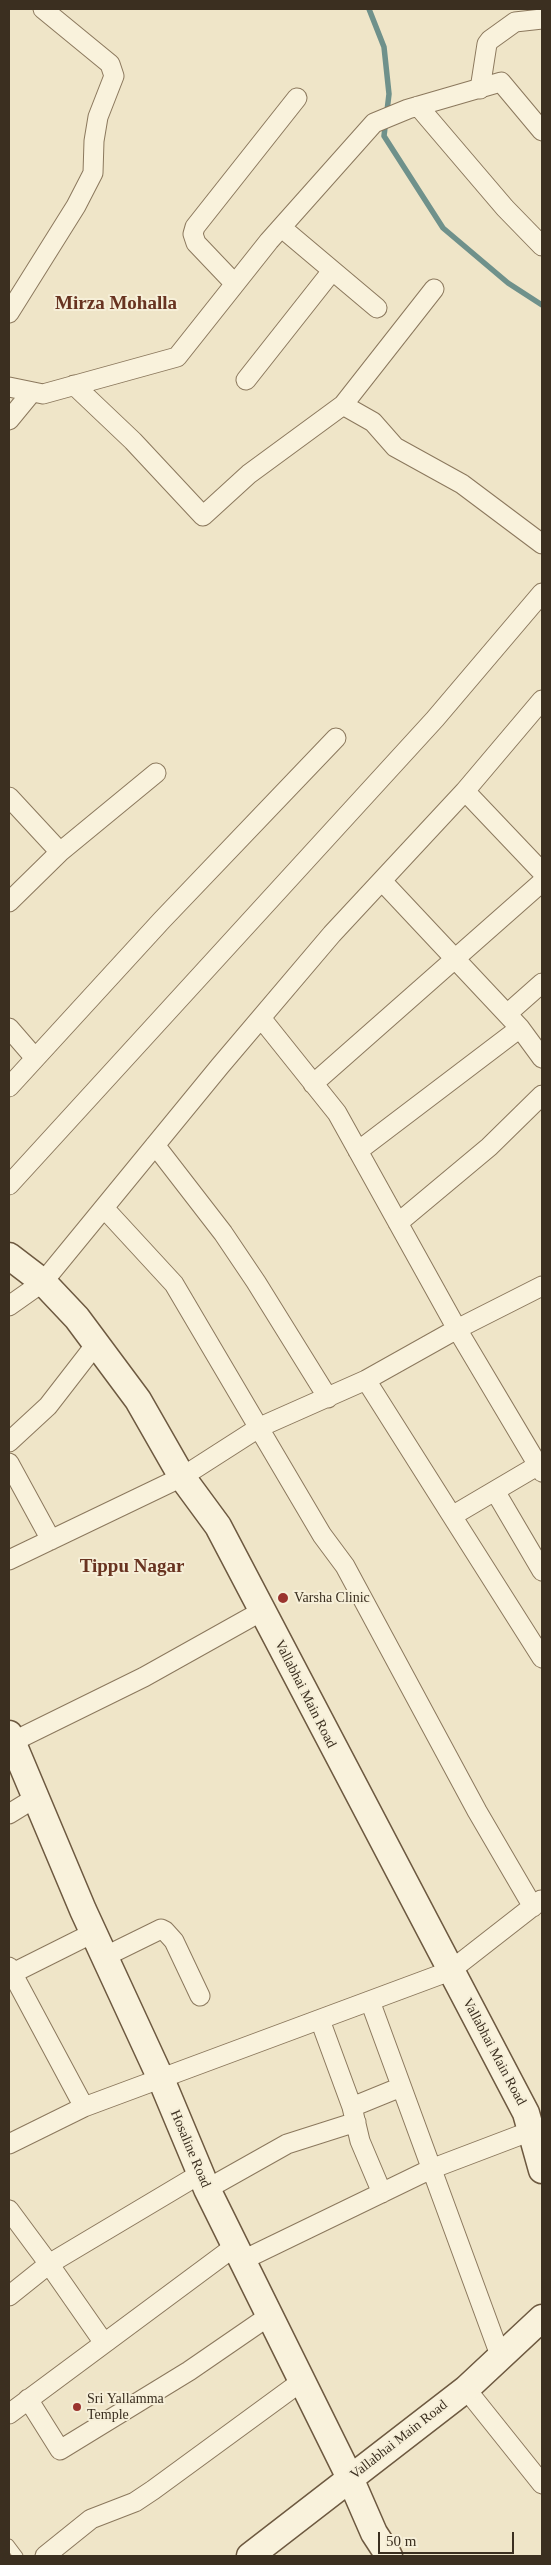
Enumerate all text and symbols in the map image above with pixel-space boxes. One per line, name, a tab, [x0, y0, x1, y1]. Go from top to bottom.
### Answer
district label: Mirza Mohalla	[55, 293, 177, 315]
district label: Tippu Nagar	[80, 1556, 184, 1578]
place label: Varsha Clinic	[294, 1590, 370, 1606]
marker: Varsha Clinic	[276, 1591, 290, 1605]
street label: Vallabhai Main Road	[271, 1637, 339, 1751]
street label: Vallabhai Main Road	[459, 1996, 529, 2108]
street label: Hosaline Road	[166, 2108, 214, 2190]
place label: Sri Yallamma Temple	[87, 2391, 164, 2424]
street label: Vallabhai Main Road	[347, 2397, 451, 2483]
marker: Sri Yallamma Temple	[71, 2401, 83, 2413]
scale bar	[381, 2522, 517, 2554]
text: 50 m	[386, 2533, 416, 2549]

